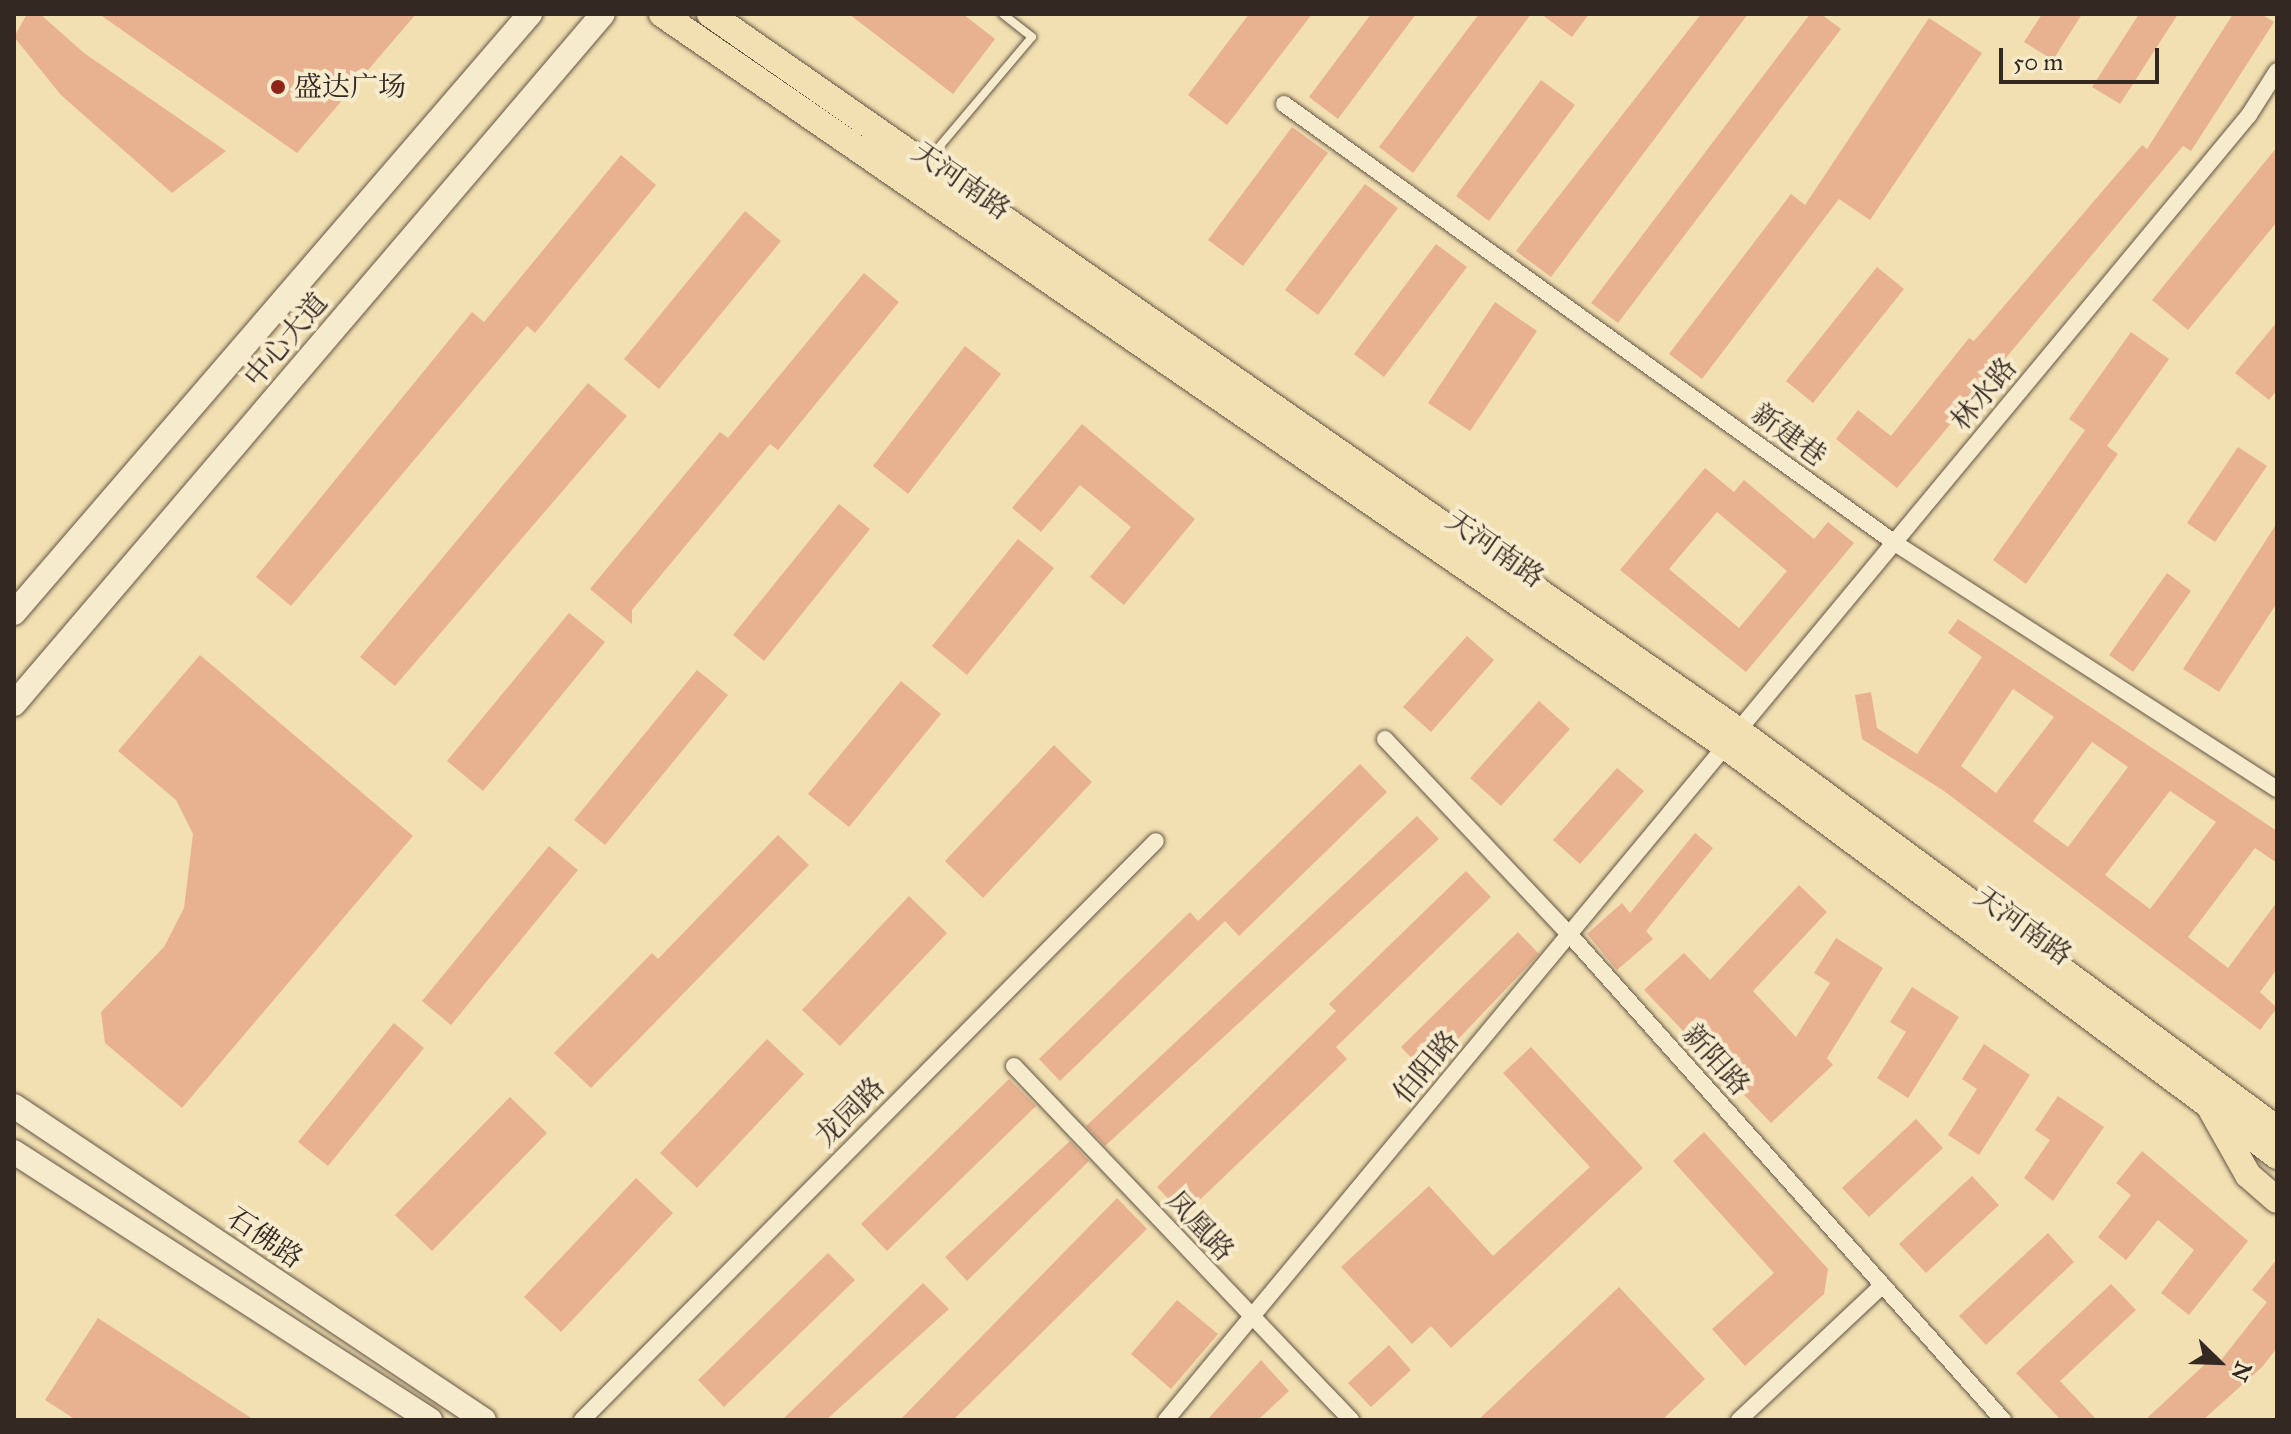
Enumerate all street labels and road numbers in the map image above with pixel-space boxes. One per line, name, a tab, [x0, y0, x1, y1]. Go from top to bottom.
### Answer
street label: 天河南路	[905, 135, 1017, 227]
street label: 中心大道	[237, 286, 335, 394]
street label: 林水路	[1944, 351, 2024, 437]
street label: 新建巷	[1745, 397, 1833, 473]
street label: 天河南路	[1439, 503, 1551, 595]
street label: 天河南路	[1968, 879, 2078, 973]
street label: 新阳路	[1675, 1018, 1757, 1102]
street label: 伯阳路	[1386, 1024, 1466, 1110]
street label: 龙园路	[808, 1070, 892, 1154]
street label: 凤凰路	[1159, 1184, 1241, 1268]
street label: 石佛路	[221, 1201, 309, 1275]

